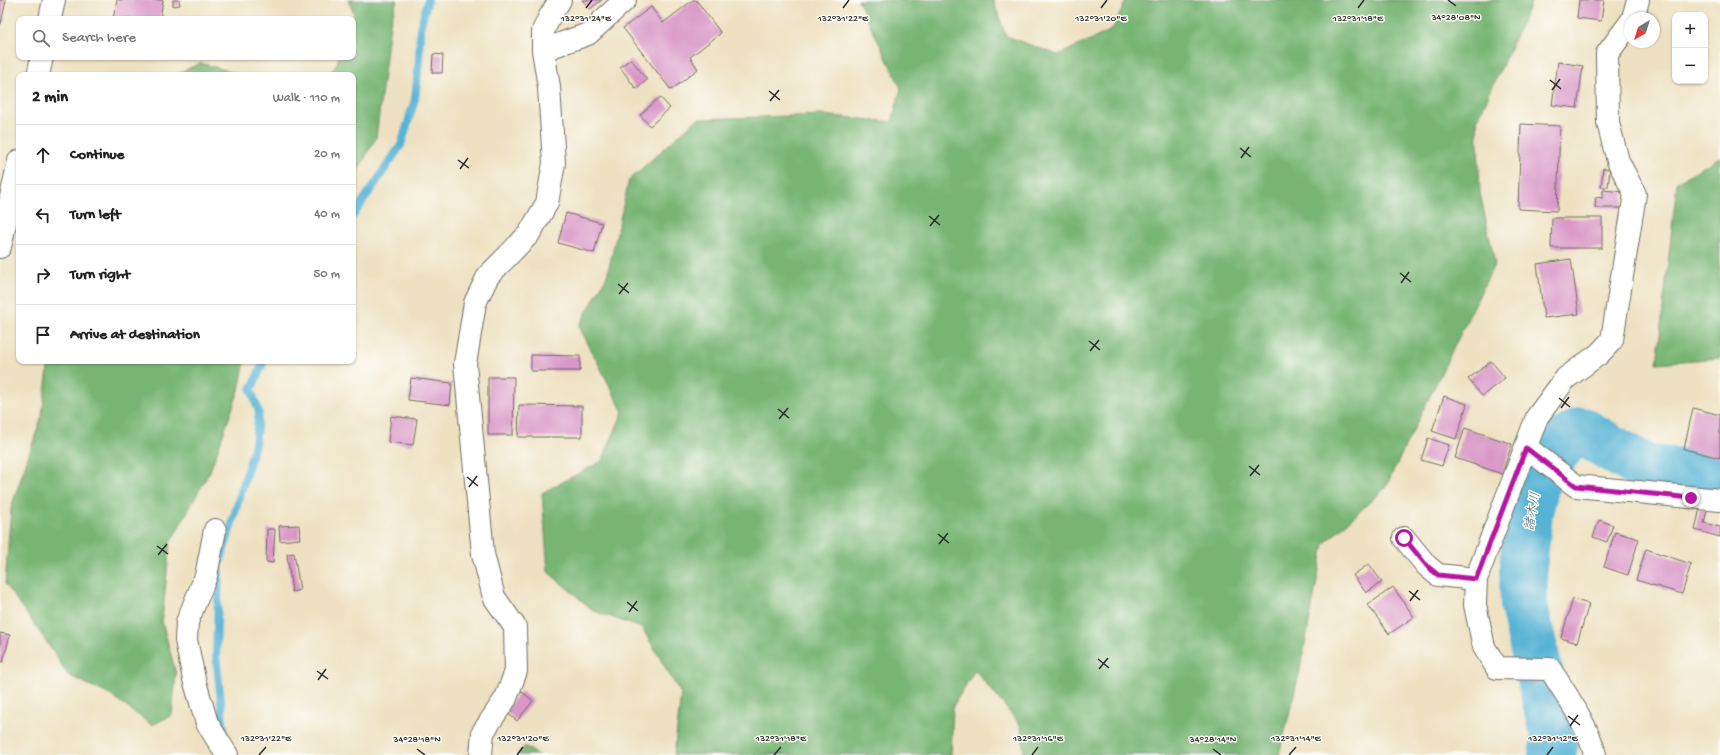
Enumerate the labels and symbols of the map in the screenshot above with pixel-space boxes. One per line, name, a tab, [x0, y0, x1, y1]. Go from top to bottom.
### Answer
text: 34°28'08"N	[1430, 12, 1481, 24]
north arrow	[1624, 12, 1660, 48]
text: 132°31'24"E	[560, 13, 612, 25]
text: 132°31'22"E	[817, 13, 869, 25]
text: 132°31'20"E	[1074, 13, 1127, 25]
text: 132°31'18"E	[1332, 13, 1384, 25]
route end	[1682, 489, 1700, 507]
water label: 諸木川	[1522, 491, 1544, 532]
route start	[1395, 529, 1413, 547]
text: 132°31'22"E	[240, 733, 292, 745]
text: 132°31'20"E	[496, 733, 549, 745]
text: 132°31'18"E	[755, 733, 807, 745]
text: 132°31'16"E	[1012, 733, 1064, 745]
text: 132°31'14"E	[1270, 733, 1322, 745]
text: 132°31'12"E	[1527, 733, 1579, 745]
text: 34°28'18"N	[392, 734, 441, 746]
text: 34°28'14"N	[1189, 734, 1237, 746]

